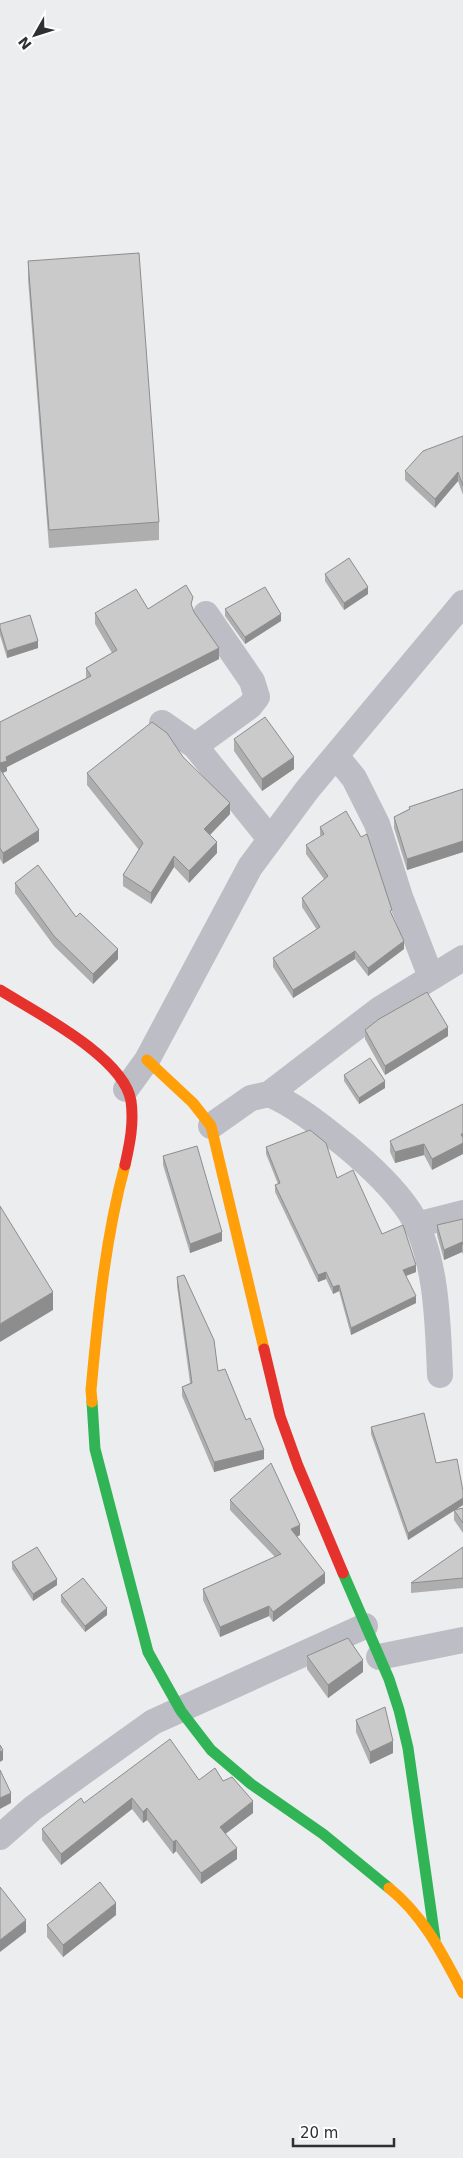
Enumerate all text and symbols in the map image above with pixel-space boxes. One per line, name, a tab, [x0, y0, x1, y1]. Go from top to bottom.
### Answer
north arrow	[10, 10, 60, 60]
text: N	[15, 34, 35, 53]
scale bar	[293, 2116, 394, 2148]
text: 20 m	[300, 2124, 338, 2142]

